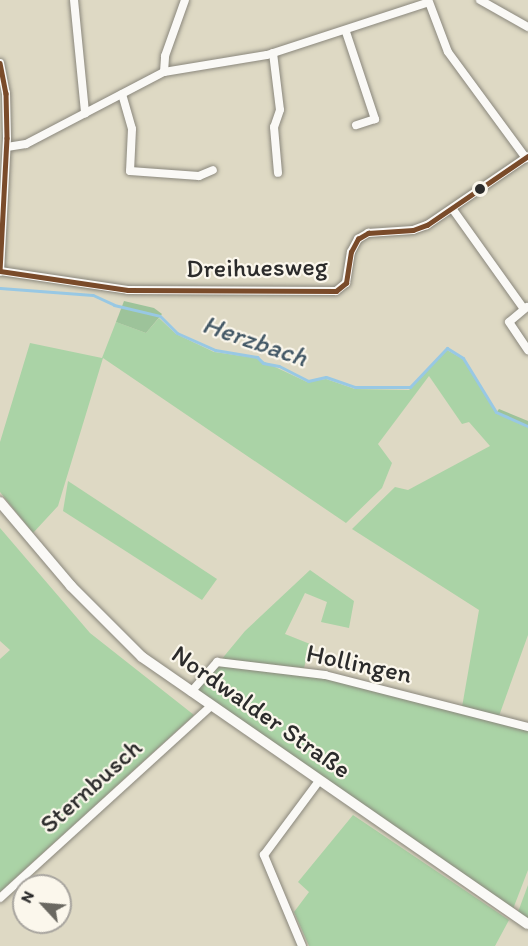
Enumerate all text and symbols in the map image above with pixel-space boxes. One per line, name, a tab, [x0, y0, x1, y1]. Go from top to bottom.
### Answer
unlabelled marker	[474, 183, 486, 195]
street label: Dreihuesweg	[186, 251, 328, 285]
water label: Herzbach	[198, 307, 312, 373]
street label: Hollingen	[303, 638, 415, 690]
street label: Nordwalder Straße	[165, 639, 357, 785]
street label: Sternbusch	[33, 732, 149, 840]
north arrow	[12, 874, 72, 934]
text: N	[16, 888, 38, 906]

